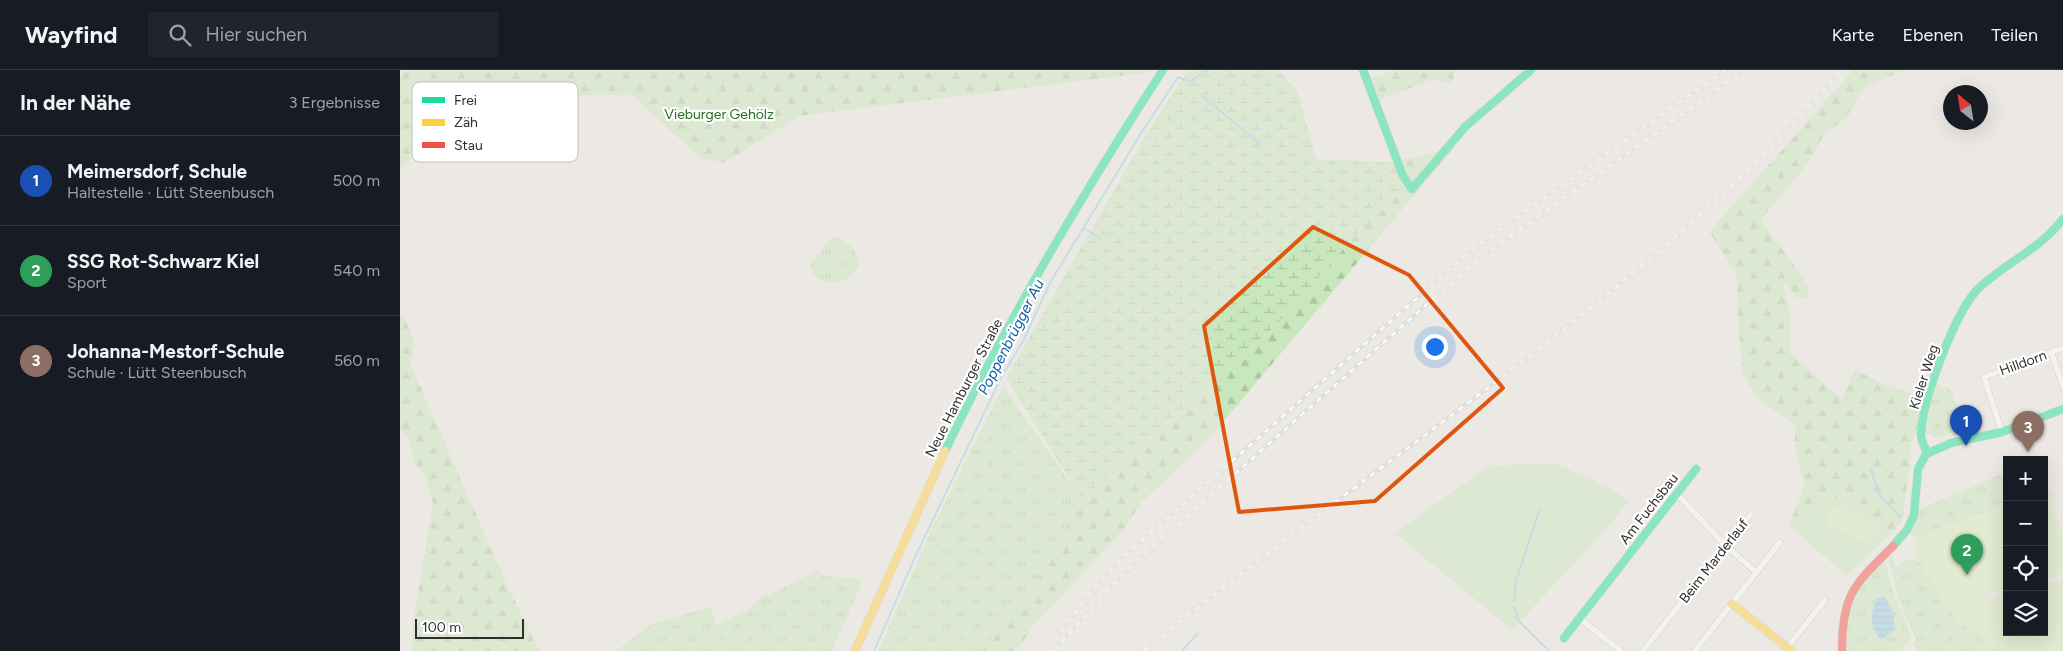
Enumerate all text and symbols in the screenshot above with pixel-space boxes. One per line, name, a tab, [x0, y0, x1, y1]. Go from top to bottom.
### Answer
search box	[148, 12, 498, 57]
text: Wayfind	[25, 20, 118, 49]
icon: search	[166, 21, 194, 49]
text: Hier suchen	[206, 23, 307, 46]
text: Karte	[1832, 24, 1874, 46]
text: Ebenen	[1902, 24, 1963, 46]
text: Teilen	[1991, 24, 2038, 46]
legend	[412, 82, 578, 162]
north arrow	[1943, 85, 1988, 130]
text: In der Nähe	[20, 90, 131, 115]
text: Frei	[454, 92, 477, 109]
text: 3 Ergebnisse	[289, 93, 380, 112]
park label: Vieburger Gehölz	[664, 106, 774, 123]
text: Zäh	[454, 114, 478, 131]
text: Stau	[454, 137, 483, 154]
text: Meimersdorf, Schule	[67, 160, 247, 183]
text: 1	[33, 171, 39, 190]
text: 500 m	[333, 171, 380, 190]
text: Haltestelle · Lütt Steenbusch	[67, 183, 274, 202]
text: SSG Rot-Schwarz Kiel	[67, 250, 259, 273]
text: 2	[31, 261, 41, 280]
text: 540 m	[333, 261, 380, 280]
text: Sport	[67, 273, 107, 292]
water label: Poppenbrügger Au	[974, 276, 1048, 398]
street label: Neue Hamburger Straße	[922, 316, 1006, 460]
your location	[1422, 334, 1448, 360]
text: Johanna-Mestorf-Schule	[67, 340, 284, 363]
street label: Kieler Weg	[1906, 342, 1942, 412]
street label: Hilldorn	[1997, 347, 2049, 379]
text: 3	[32, 351, 40, 370]
text: 560 m	[334, 351, 380, 370]
text: Schule · Lütt Steenbusch	[67, 363, 246, 382]
pin: 1	[1950, 405, 1982, 446]
pin: 3	[2012, 411, 2044, 452]
map controls	[2003, 456, 2048, 636]
button: +	[2003, 456, 2048, 501]
street label: Am Fuchsbau	[1616, 470, 1682, 548]
button: −	[2003, 501, 2048, 546]
street label: Beim Marderlauf	[1676, 515, 1753, 607]
pin: 2	[1951, 534, 1983, 575]
button: locate	[2003, 546, 2048, 591]
button: layers	[2003, 591, 2048, 636]
scale bar	[415, 616, 524, 639]
text: 100 m	[422, 619, 461, 636]

